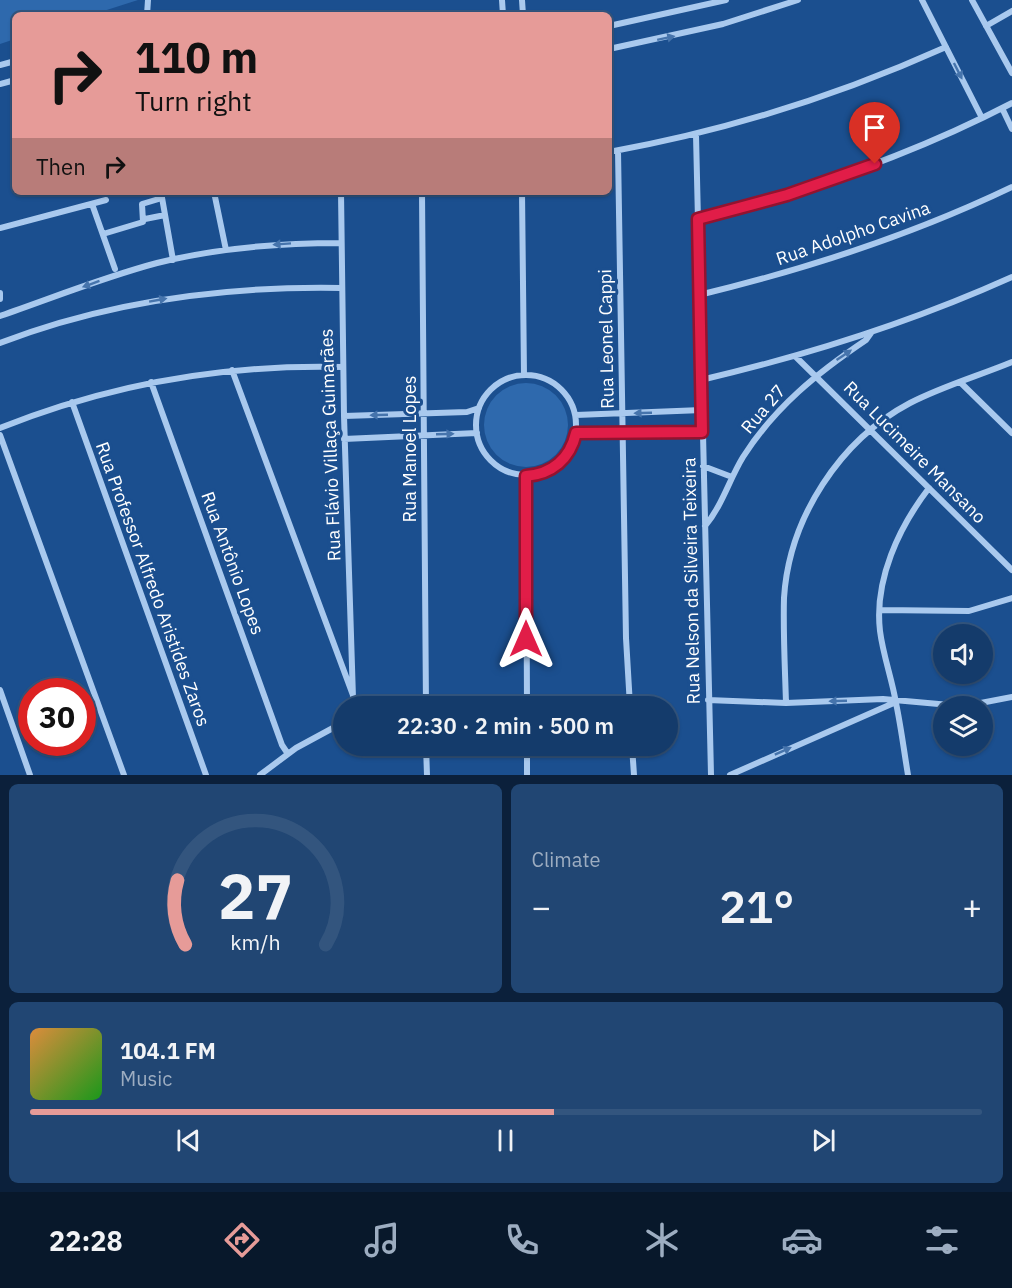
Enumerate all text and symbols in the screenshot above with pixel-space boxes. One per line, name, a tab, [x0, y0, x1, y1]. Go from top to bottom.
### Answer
text: 110 m	[135, 30, 258, 85]
one-way arrow	[657, 32, 676, 42]
icon: right	[36, 36, 114, 114]
one-way arrow	[953, 63, 963, 80]
text: Turn right	[135, 83, 252, 118]
pin	[849, 102, 900, 164]
icon: arrive	[858, 111, 891, 144]
icon: right	[98, 150, 131, 183]
text: Then	[36, 152, 86, 181]
street label: Rua Adolpho Cavina	[773, 196, 933, 270]
one-way arrow	[272, 240, 291, 249]
street label: Rua Leonel Cappi	[593, 269, 619, 409]
one-way arrow	[82, 279, 100, 289]
one-way arrow	[148, 295, 167, 304]
street label: Rua Flávio Villaça Guimarães	[314, 328, 346, 562]
one-way arrow	[836, 350, 852, 361]
street label: Rua Manoel Lopes	[398, 375, 421, 523]
street label: Rua Lucimeire Mansano	[839, 376, 991, 528]
street label: Rua 27	[736, 380, 790, 438]
one-way arrow	[634, 408, 653, 417]
one-way arrow	[369, 410, 388, 419]
one-way arrow	[435, 430, 454, 439]
street label: Rua Professor Alfredo Aristídes Zaros	[91, 439, 215, 729]
street label: Rua Nelson da Silveira Teixeira	[677, 457, 705, 705]
street label: Rua Antônio Lopes	[196, 488, 270, 638]
position arrow	[494, 607, 558, 671]
map controls	[933, 624, 993, 756]
button: sound	[933, 624, 993, 684]
speed limit sign: 30	[18, 678, 96, 756]
one-way arrow	[829, 696, 848, 706]
button: layers	[933, 696, 993, 756]
text: 22:30 · 2 min · 500 m	[397, 711, 614, 740]
one-way arrow	[775, 746, 793, 756]
text: Climate	[532, 846, 600, 873]
text: 27	[218, 855, 293, 936]
text: 21°	[719, 877, 794, 935]
text: −	[532, 885, 551, 928]
text: +	[962, 885, 982, 928]
text: km/h	[230, 929, 280, 957]
text: 104.1 FM	[120, 1036, 216, 1065]
text: Music	[120, 1065, 172, 1092]
icon: previous	[172, 1124, 205, 1157]
icon: pause	[489, 1124, 522, 1157]
icon: next	[807, 1124, 840, 1157]
icon: directions	[221, 1219, 263, 1261]
icon: music	[361, 1219, 403, 1261]
icon: phone	[501, 1219, 543, 1261]
icon: climate	[641, 1219, 683, 1261]
icon: car	[781, 1219, 823, 1261]
icon: filters	[921, 1219, 963, 1261]
text: 22:28	[49, 1223, 123, 1258]

